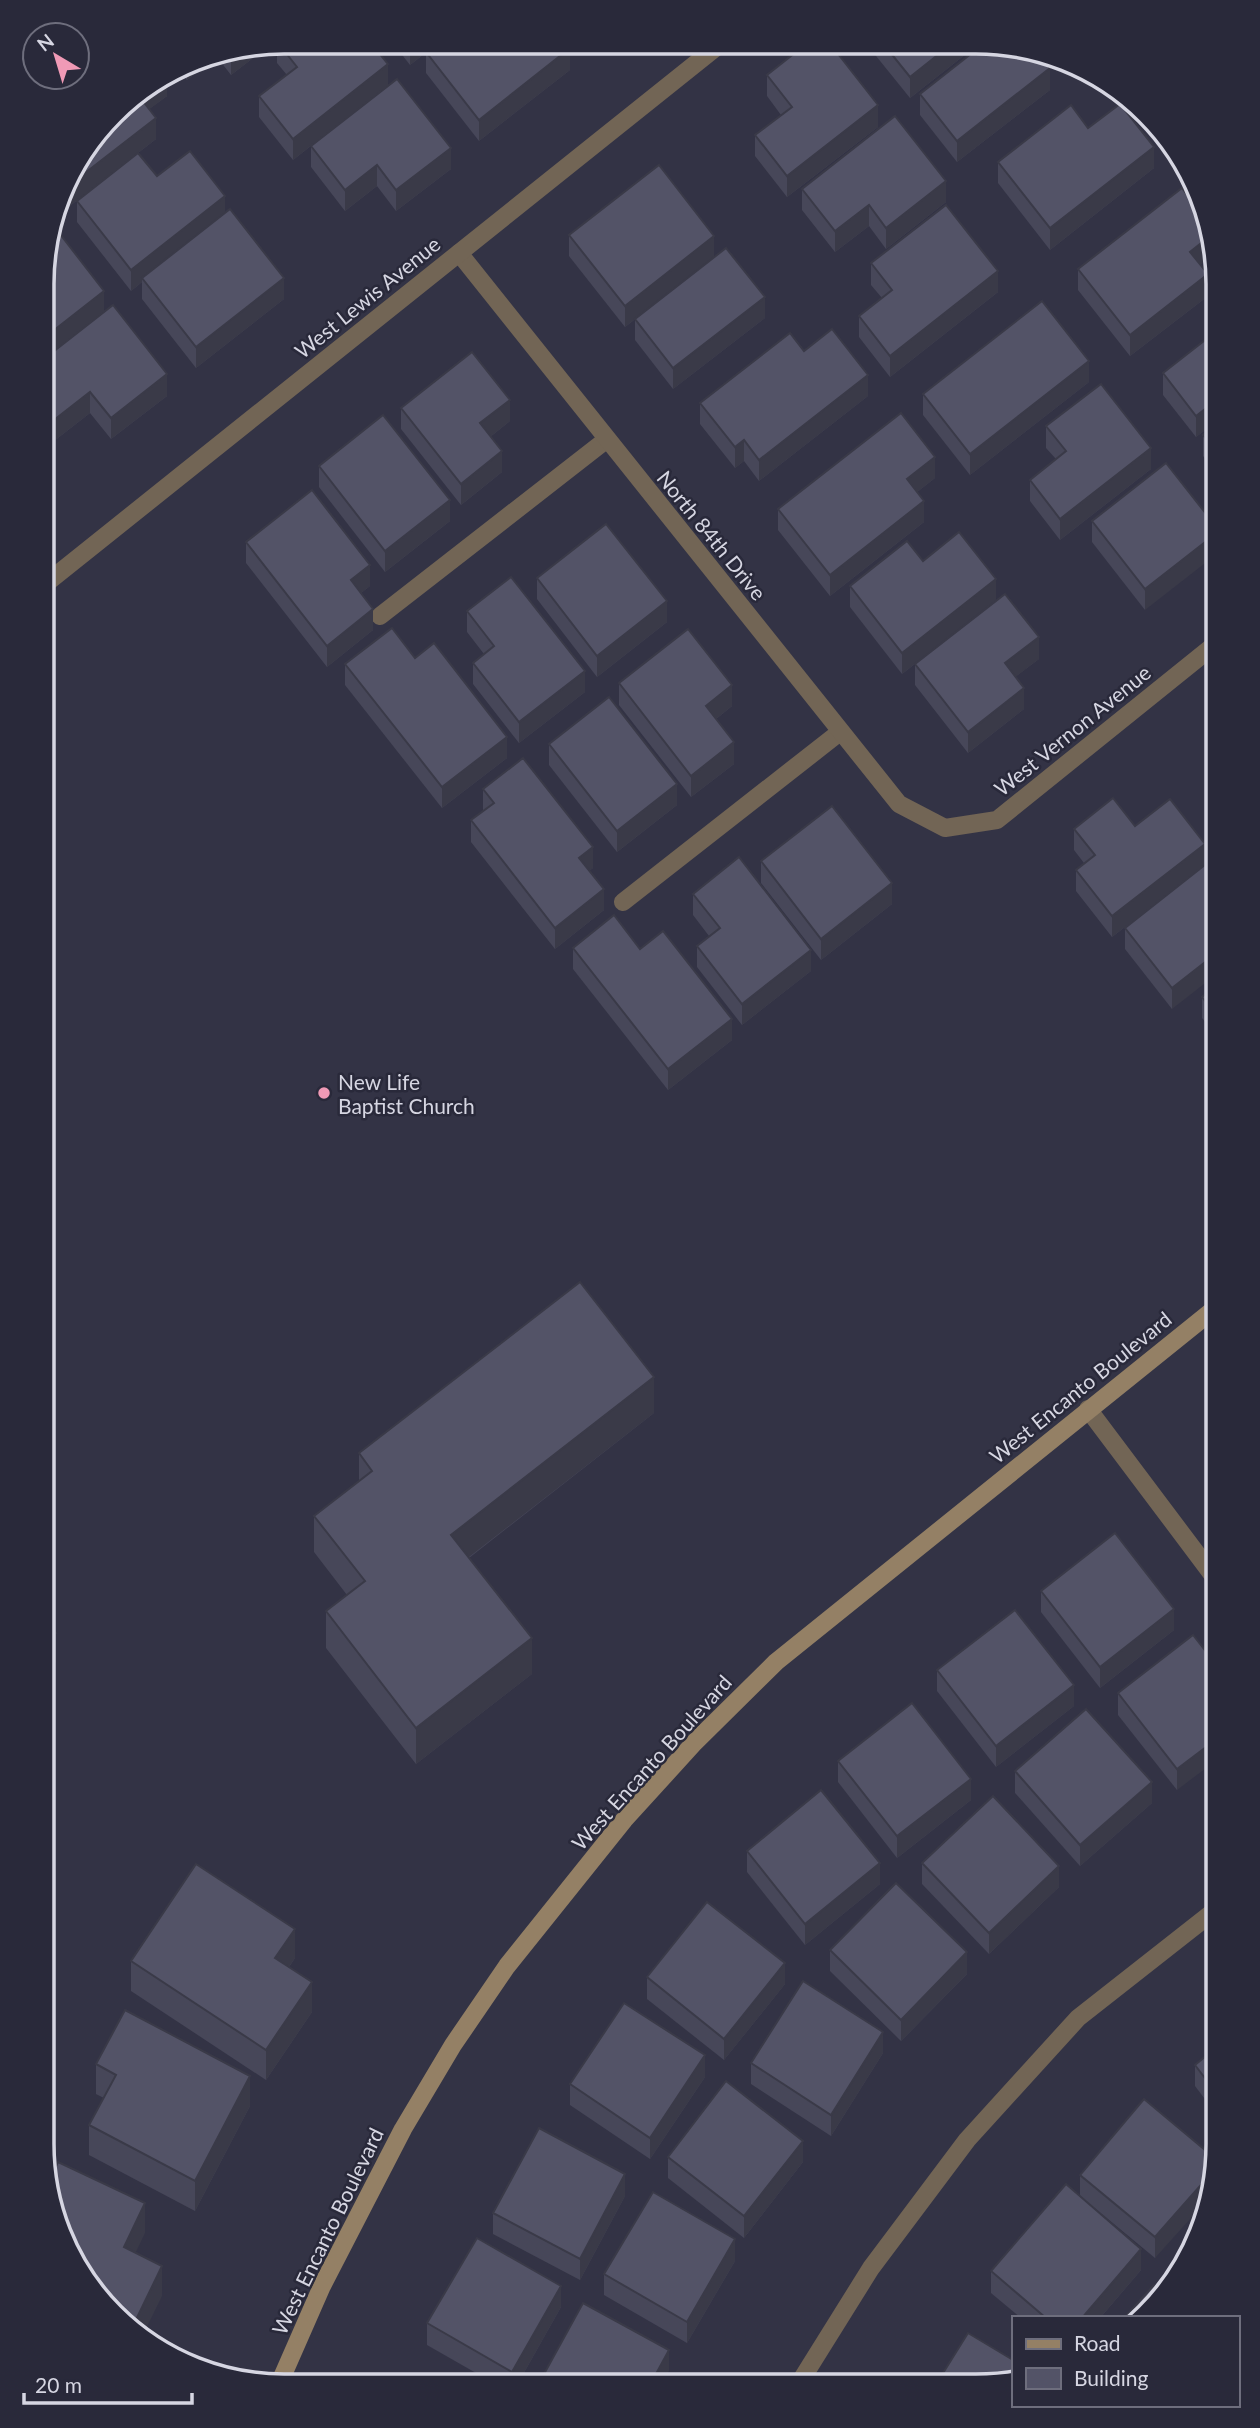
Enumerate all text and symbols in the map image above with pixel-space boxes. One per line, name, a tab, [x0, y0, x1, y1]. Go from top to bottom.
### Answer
north arrow	[21, 21, 91, 91]
text: N	[32, 29, 58, 56]
street label: West Lewis Avenue	[289, 231, 445, 363]
street label: North 84th Drive	[652, 465, 772, 605]
street label: West Vernon Avenue	[989, 659, 1155, 801]
place label: New Life Baptist Church	[338, 1069, 475, 1118]
marker: New Life Baptist Church	[316, 1085, 332, 1101]
street label: West Encanto Boulevard	[984, 1306, 1176, 1468]
street label: West Encanto Boulevard	[566, 1669, 736, 1855]
street label: West Encanto Boulevard	[266, 2124, 388, 2338]
legend	[1012, 2316, 1239, 2407]
text: Road	[1074, 2330, 1121, 2355]
scale bar	[24, 2362, 192, 2406]
text: Building	[1074, 2365, 1149, 2390]
text: 20 m	[35, 2372, 82, 2397]

